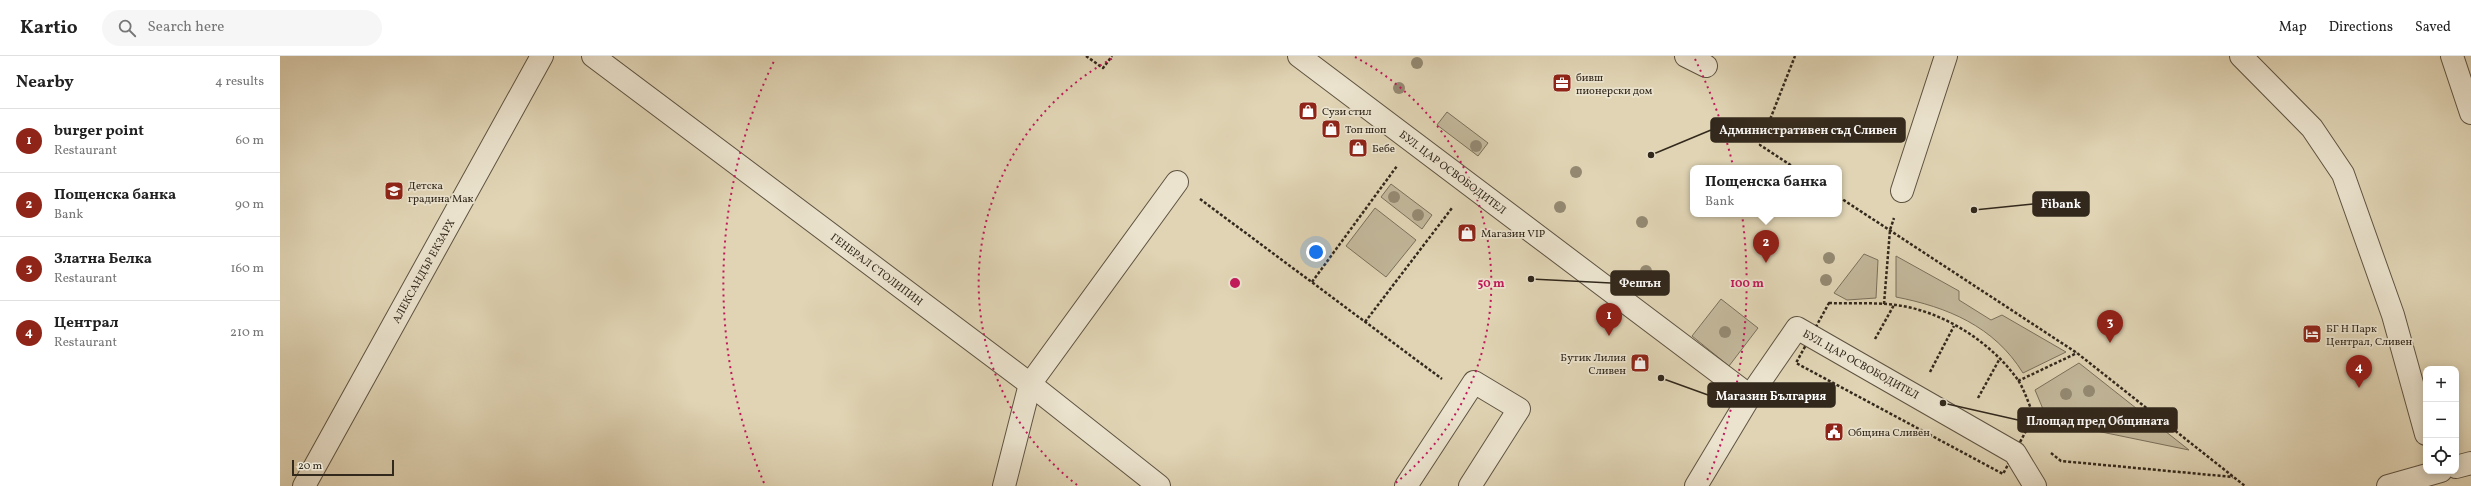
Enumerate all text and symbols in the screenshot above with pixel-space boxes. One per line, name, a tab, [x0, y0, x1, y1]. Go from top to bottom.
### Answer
search box	[102, 10, 382, 46]
text: Kartio	[20, 15, 78, 41]
icon: search	[116, 17, 138, 39]
text: Search here	[148, 17, 224, 38]
text: Map	[2279, 18, 2307, 37]
text: Directions	[2329, 18, 2393, 37]
text: Saved	[2415, 18, 2451, 37]
text: Nearby	[16, 71, 74, 94]
place label: бивш пионерски дом	[1576, 71, 1653, 99]
office icon: бивш пионерски дом	[1551, 72, 1573, 94]
text: 4 results	[215, 73, 264, 91]
shop icon: Сузи стил	[1297, 100, 1319, 122]
place label: Сузи стил	[1322, 105, 1372, 120]
shop icon: Топ шоп	[1320, 118, 1342, 140]
callout: Административен съд Сливен	[1711, 118, 1905, 142]
text: burger point	[54, 121, 144, 142]
place label: Топ шоп	[1345, 123, 1387, 138]
text: Административен съд Сливен	[1719, 123, 1897, 139]
street label: БУЛ. ЦАР ОСВОБОДИТЕЛ	[1395, 128, 1509, 219]
text: 1	[26, 132, 32, 150]
text: 60 m	[236, 132, 264, 150]
shop icon: Бебе	[1347, 137, 1369, 159]
text: Restaurant	[54, 142, 117, 160]
place label: Бебе	[1372, 142, 1395, 157]
popup	[1690, 165, 1842, 217]
text: Пощенска банка	[1705, 172, 1827, 193]
place label: Детска градина Мак	[408, 179, 474, 207]
school or university icon: Детска градина Мак	[383, 180, 405, 202]
text: Пощенска банка	[54, 185, 176, 206]
callout: Fibank	[2033, 192, 2089, 216]
text: Bank	[1705, 193, 1734, 211]
text: 2	[26, 196, 32, 214]
text: 90 m	[235, 196, 264, 214]
text: Fibank	[2041, 197, 2082, 213]
text: Bank	[54, 206, 83, 224]
street label: АЛЕКСАНДЪР ЕКЗАРХ	[389, 217, 459, 327]
shop icon: Магазин VIP	[1456, 222, 1478, 244]
place label: Магазин VIP	[1481, 227, 1545, 242]
street label: ГЕНЕРАЛ СТОЛИПИН	[827, 230, 925, 310]
pin: 2	[1753, 230, 1779, 263]
your location	[1306, 242, 1326, 262]
text: Златна Белка	[54, 249, 152, 270]
text: 3	[26, 260, 32, 278]
text: 160 m	[230, 260, 264, 278]
text: Restaurant	[54, 270, 117, 288]
callout: Фешън	[1611, 271, 1669, 295]
centre of rings	[1228, 276, 1242, 290]
text: 50 m	[1477, 276, 1505, 292]
text: Фешън	[1619, 276, 1661, 292]
text: 100 m	[1730, 276, 1764, 292]
pin: 1	[1596, 303, 1622, 336]
pin: 3	[2097, 310, 2123, 343]
text: Централ	[54, 313, 118, 334]
place label: БГ H Парк Централ, Сливен	[2326, 322, 2413, 350]
hotel icon: БГ H Парк Централ, Сливен	[2301, 323, 2323, 345]
text: 4	[25, 324, 33, 342]
text: 210 m	[230, 324, 264, 342]
street label: БУЛ. ЦАР ОСВОБОДИТЕЛ	[1799, 327, 1921, 404]
text: Restaurant	[54, 334, 117, 352]
place label: Бутик Лилия Сливен	[1560, 351, 1626, 379]
shop icon: Бутик Лилия Сливен	[1629, 352, 1651, 374]
pin: 4	[2346, 355, 2372, 388]
map controls	[2423, 366, 2459, 474]
button: +	[2423, 366, 2459, 402]
callout: Магазин България	[1708, 383, 1835, 407]
text: Магазин България	[1716, 389, 1826, 405]
button: −	[2423, 402, 2459, 438]
callout: Площад пред Общината	[2018, 408, 2177, 432]
text: Площад пред Общината	[2026, 414, 2170, 430]
public building icon: Община Сливен	[1823, 421, 1845, 443]
place label: Община Сливен	[1848, 426, 1930, 441]
button: locate	[2423, 438, 2459, 474]
scale bar	[292, 458, 394, 477]
text: 20 m	[298, 459, 322, 474]

